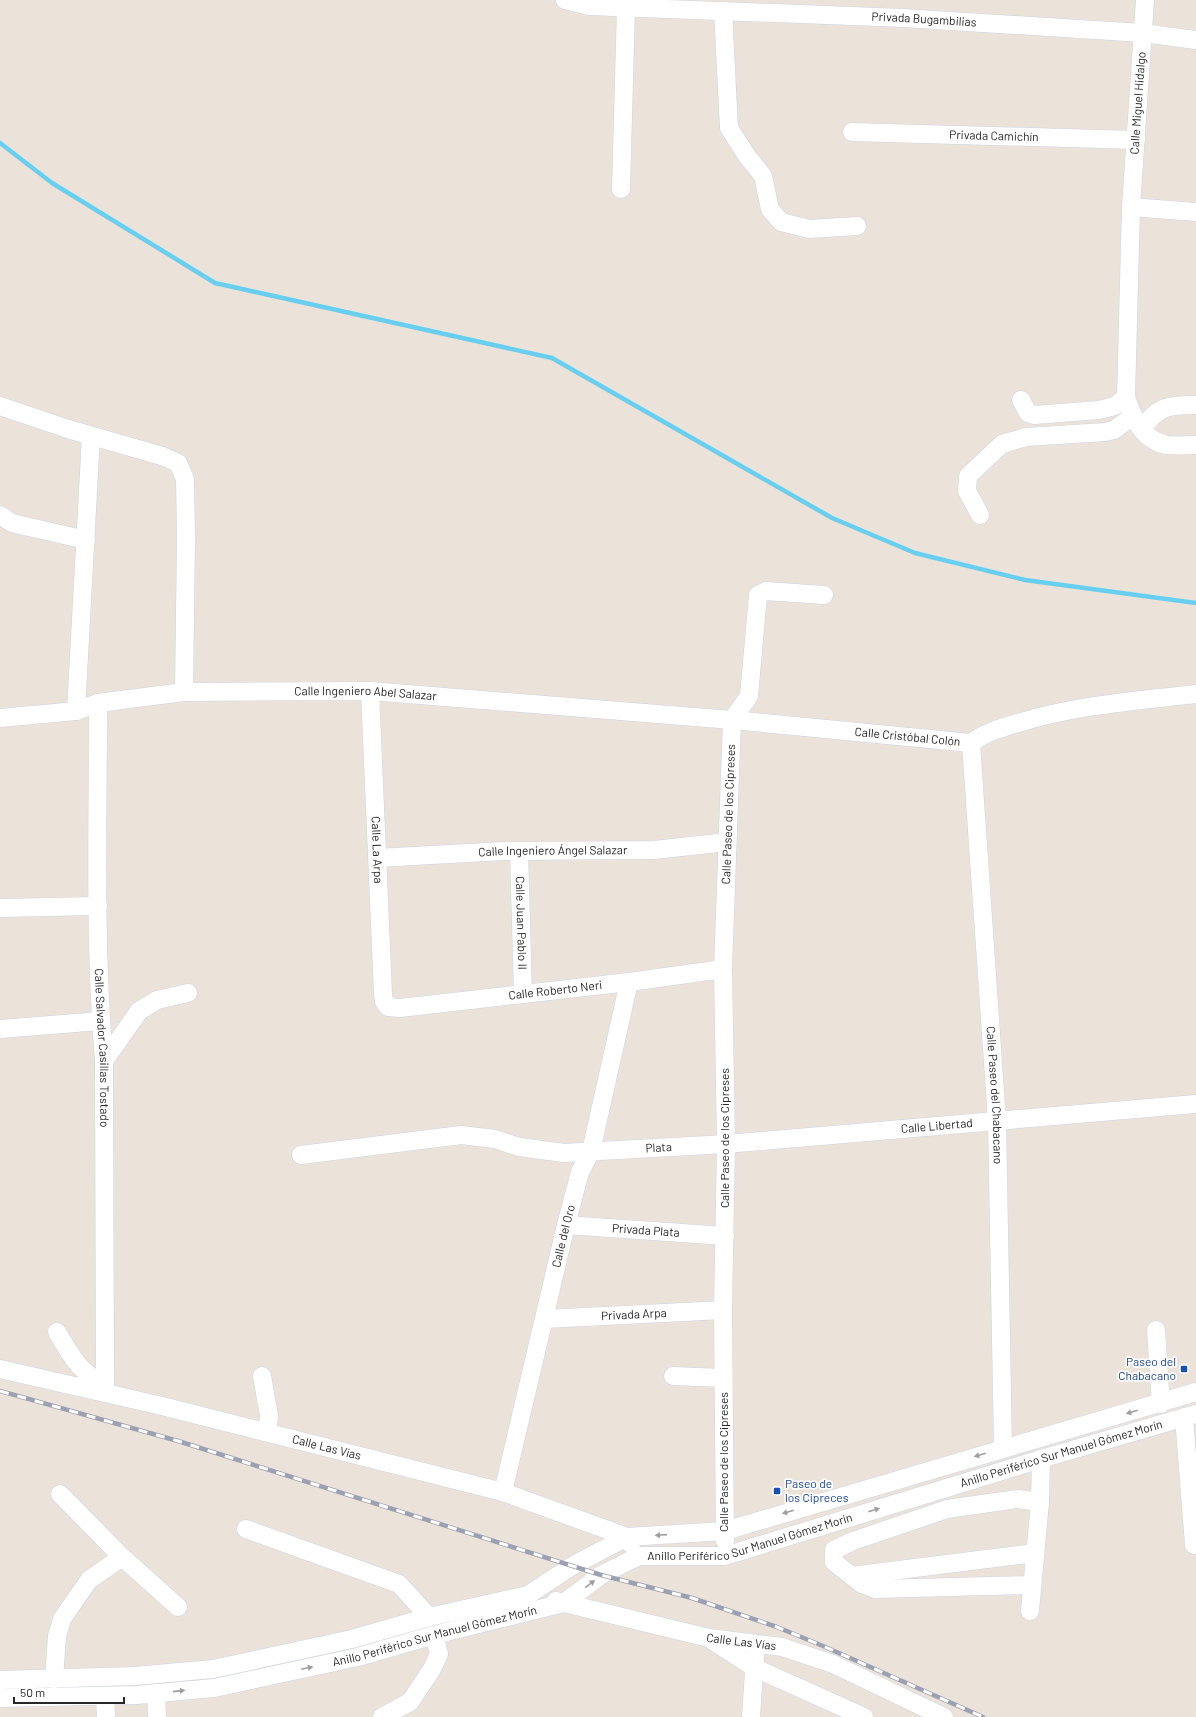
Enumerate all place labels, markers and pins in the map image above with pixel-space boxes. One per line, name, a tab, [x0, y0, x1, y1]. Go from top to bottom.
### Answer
place label: Paseo del Chabacano	[1118, 1354, 1176, 1382]
marker: Paseo del Chabacano	[1179, 1364, 1189, 1374]
place label: Paseo de los Cipreces	[785, 1476, 849, 1504]
marker: Paseo de los Cipreces	[772, 1486, 782, 1496]

